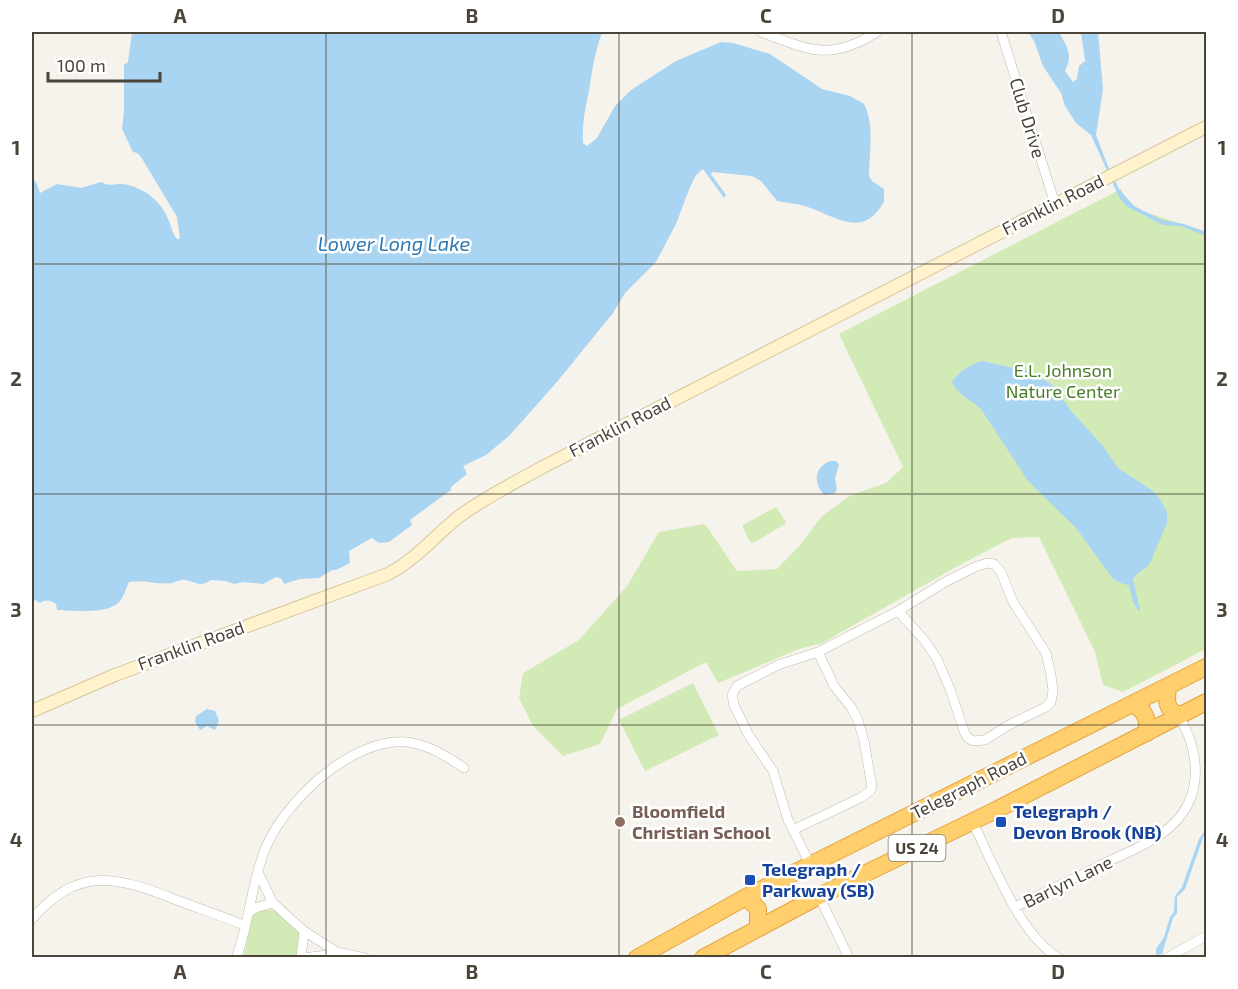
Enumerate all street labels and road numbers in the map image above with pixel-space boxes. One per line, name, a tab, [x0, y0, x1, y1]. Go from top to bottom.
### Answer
street label: Club Drive	[1005, 75, 1051, 161]
street label: Franklin Road	[998, 169, 1107, 239]
street label: Franklin Road	[565, 391, 674, 461]
street label: Franklin Road	[134, 616, 247, 675]
street label: Telegraph Road	[907, 747, 1030, 824]
road number: US 24	[888, 835, 946, 861]
street label: Barlyn Lane	[1019, 850, 1116, 912]

